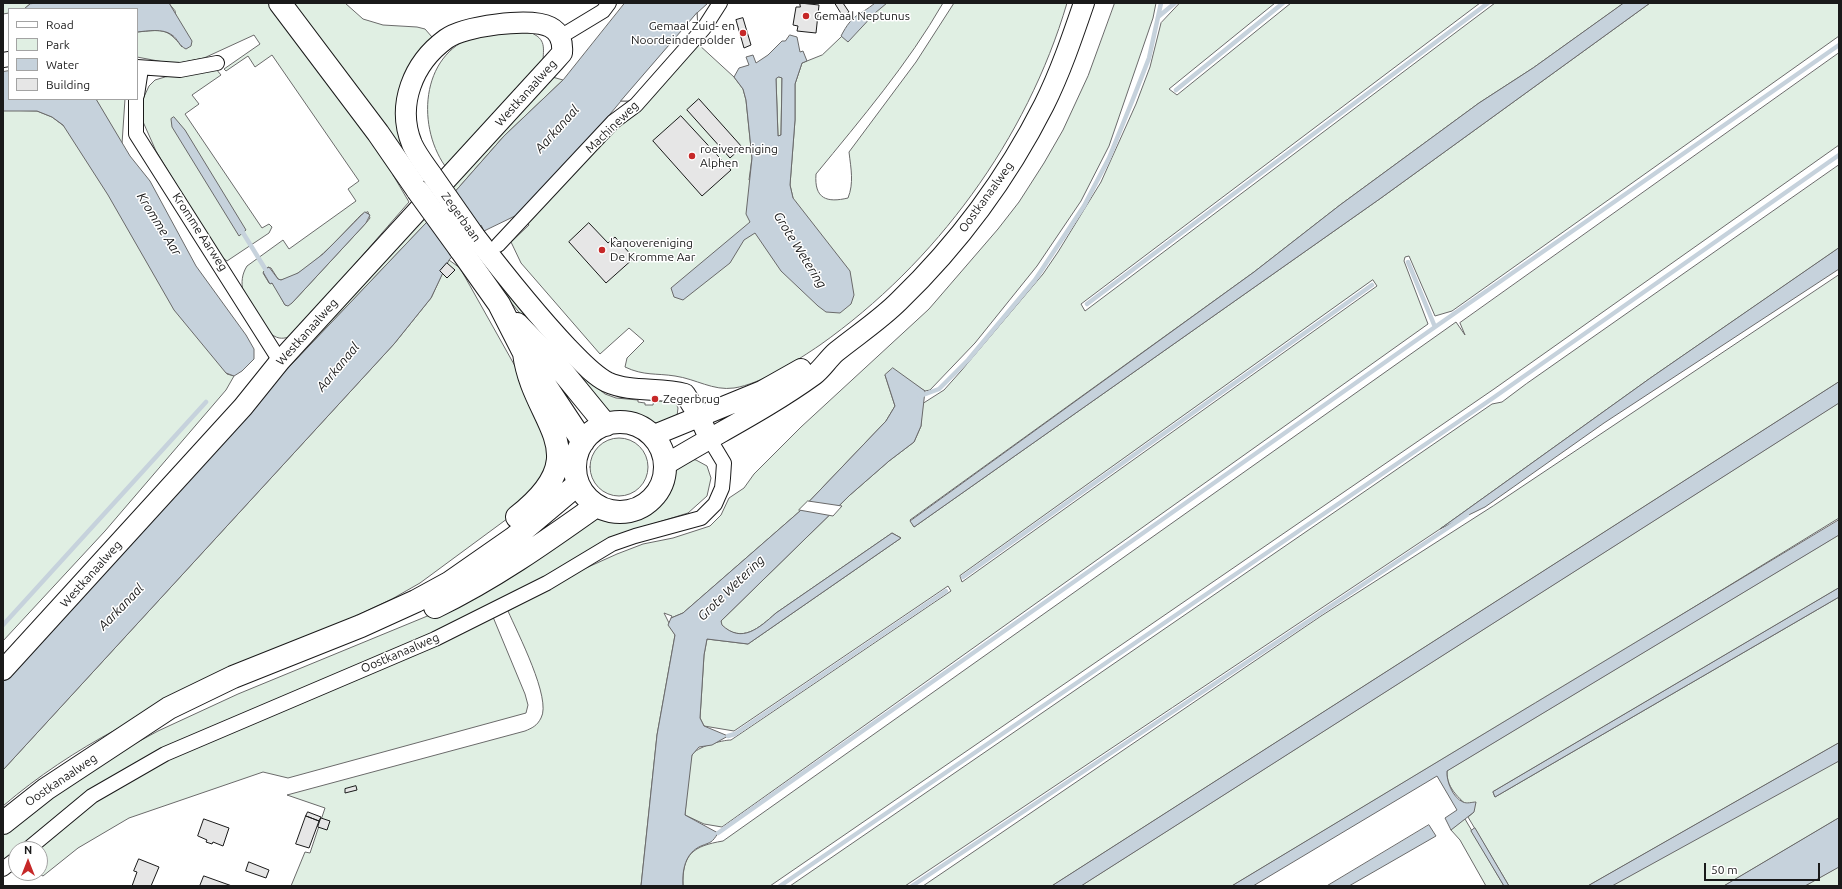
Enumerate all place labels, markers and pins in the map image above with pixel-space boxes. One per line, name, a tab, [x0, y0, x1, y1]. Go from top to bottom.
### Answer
place label: Gemaal Neptunus	[814, 9, 910, 23]
marker: Gemaal Neptunus	[801, 11, 811, 21]
place label: Gemaal Zuid- en Noordeinderpolder	[631, 19, 735, 47]
marker: Gemaal Zuid- en Noordeinderpolder	[738, 28, 748, 38]
place label: roeivereniging Alphen	[700, 142, 778, 170]
marker: roeivereniging Alphen	[687, 151, 697, 161]
place label: kanovereniging De Kromme Aar	[610, 236, 695, 264]
marker: kanovereniging De Kromme Aar	[597, 245, 607, 255]
place label: Zegerbrug	[663, 392, 720, 406]
marker: Zegerbrug	[650, 394, 660, 404]

